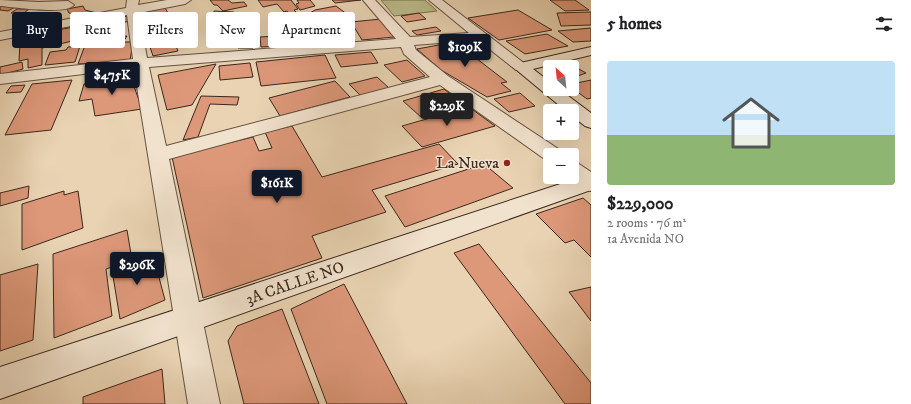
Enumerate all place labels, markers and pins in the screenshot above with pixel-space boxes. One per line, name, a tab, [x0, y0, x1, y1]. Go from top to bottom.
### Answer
pin: $109K	[437, 34, 493, 68]
pin: $475K	[84, 62, 140, 96]
pin: $229K	[419, 93, 475, 127]
place label: La Nueva	[436, 153, 499, 173]
marker: La Nueva	[502, 158, 512, 168]
pin: $161K	[249, 170, 305, 204]
pin: $296K	[109, 252, 165, 286]

